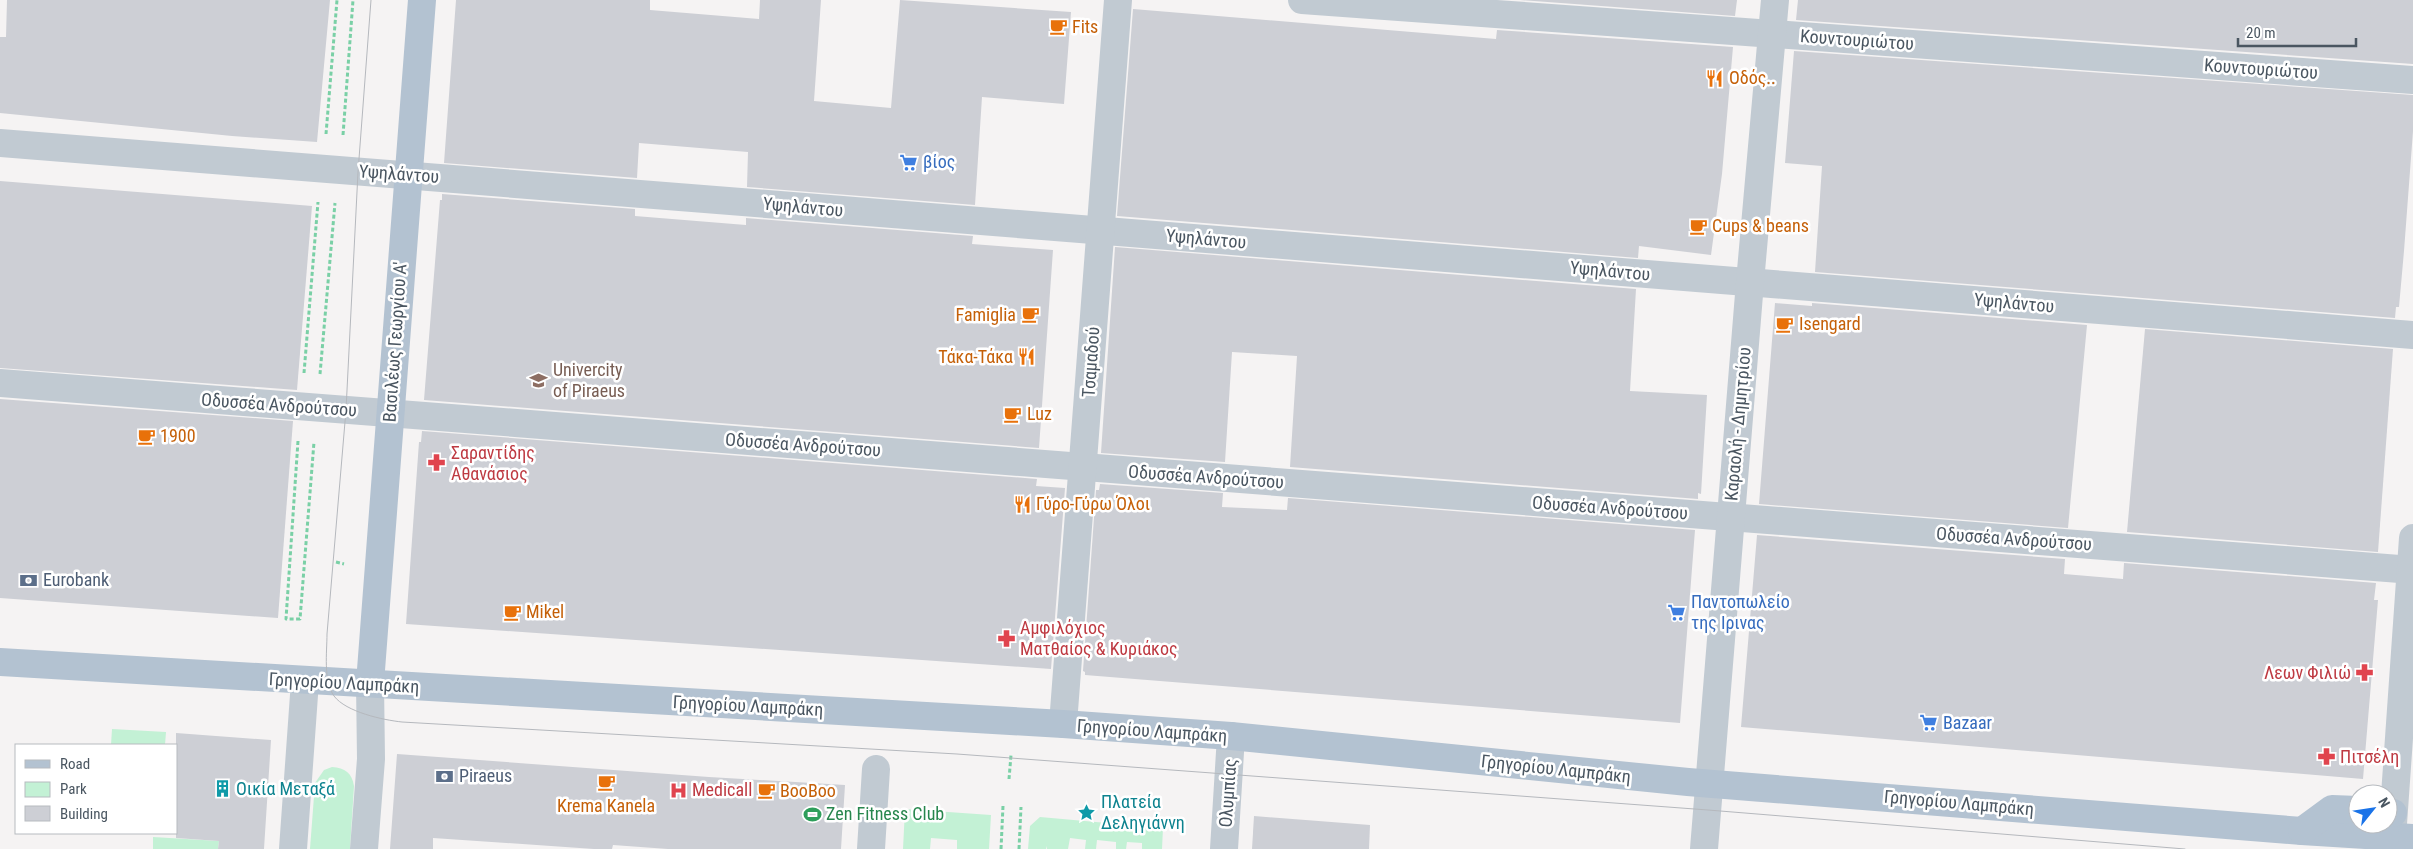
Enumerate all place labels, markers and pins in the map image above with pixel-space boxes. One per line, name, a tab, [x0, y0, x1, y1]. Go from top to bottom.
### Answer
place label: Fits	[1072, 16, 1098, 37]
cafe icon: Fits	[1048, 17, 1068, 37]
place label: Οδός..	[1729, 67, 1776, 88]
restaurant icon: Οδός..	[1705, 68, 1725, 88]
place label: βίος	[923, 151, 955, 172]
supermarket icon: βίος	[899, 152, 919, 172]
place label: Cups & beans	[1712, 215, 1809, 236]
cafe icon: Cups & beans	[1688, 216, 1708, 236]
place label: Famiglia	[956, 304, 1016, 325]
cafe icon: Famiglia	[1020, 305, 1040, 325]
place label: Isengard	[1799, 313, 1861, 334]
cafe icon: Isengard	[1775, 314, 1795, 334]
place label: Τάκα-Τάκα	[938, 346, 1013, 367]
restaurant icon: Τάκα-Τάκα	[1017, 347, 1037, 367]
place label: Univercity of Piraeus	[553, 359, 625, 401]
school or university icon: Univercity of Piraeus	[529, 370, 549, 390]
place label: Luz	[1027, 403, 1052, 424]
cafe icon: Luz	[1003, 404, 1023, 424]
place label: 1900	[160, 425, 196, 446]
cafe icon: 1900	[136, 426, 156, 446]
place label: Σαραντίδης Αθανάσιος	[451, 442, 535, 484]
pharmacy icon: Σαραντίδης Αθανάσιος	[427, 453, 447, 473]
place label: Γύρο-Γύρω Όλοι	[1036, 493, 1150, 514]
restaurant icon: Γύρο-Γύρω Όλοι	[1012, 494, 1032, 514]
place label: Eurobank	[43, 569, 109, 590]
bank icon: Eurobank	[19, 570, 39, 590]
place label: Παντοπωλείο της Ιρινας	[1691, 591, 1790, 633]
place label: Mikel	[526, 601, 564, 622]
cafe icon: Mikel	[502, 602, 522, 622]
supermarket icon: Παντοπωλείο της Ιρινας	[1667, 602, 1687, 622]
place label: Αμφιλόχιος Ματθαίος & Κυριάκος	[1020, 617, 1177, 659]
pharmacy icon: Αμφιλόχιος Ματθαίος & Κυριάκος	[996, 628, 1016, 648]
place label: Λεων Φιλιώ	[2264, 662, 2351, 683]
pharmacy icon: Λεων Φιλιώ	[2355, 663, 2375, 683]
place label: Bazaar	[1943, 712, 1993, 733]
supermarket icon: Bazaar	[1919, 713, 1939, 733]
place label: Πιτσέλη	[2340, 746, 2399, 767]
pharmacy icon: Πιτσέλη	[2316, 747, 2336, 767]
place label: Piraeus	[459, 765, 512, 786]
bank icon: Piraeus	[435, 766, 455, 786]
cafe icon: Krema Kanela	[596, 773, 616, 793]
place label: Οικία Μεταξά	[236, 778, 335, 799]
building icon: Οικία Μεταξά	[212, 779, 232, 799]
place label: Medicall	[692, 779, 752, 800]
hospital icon: Medicall	[668, 780, 688, 800]
place label: BooBoo	[780, 780, 836, 801]
cafe icon: BooBoo	[756, 781, 776, 801]
place label: Πλατεία Δεληγιάννη	[1101, 791, 1185, 833]
place label: Krema Kanela	[557, 795, 655, 816]
place icon: Πλατεία Δεληγιάννη	[1077, 802, 1097, 822]
place label: Zen Fitness Club	[826, 803, 944, 824]
sports icon: Zen Fitness Club	[802, 804, 822, 824]

